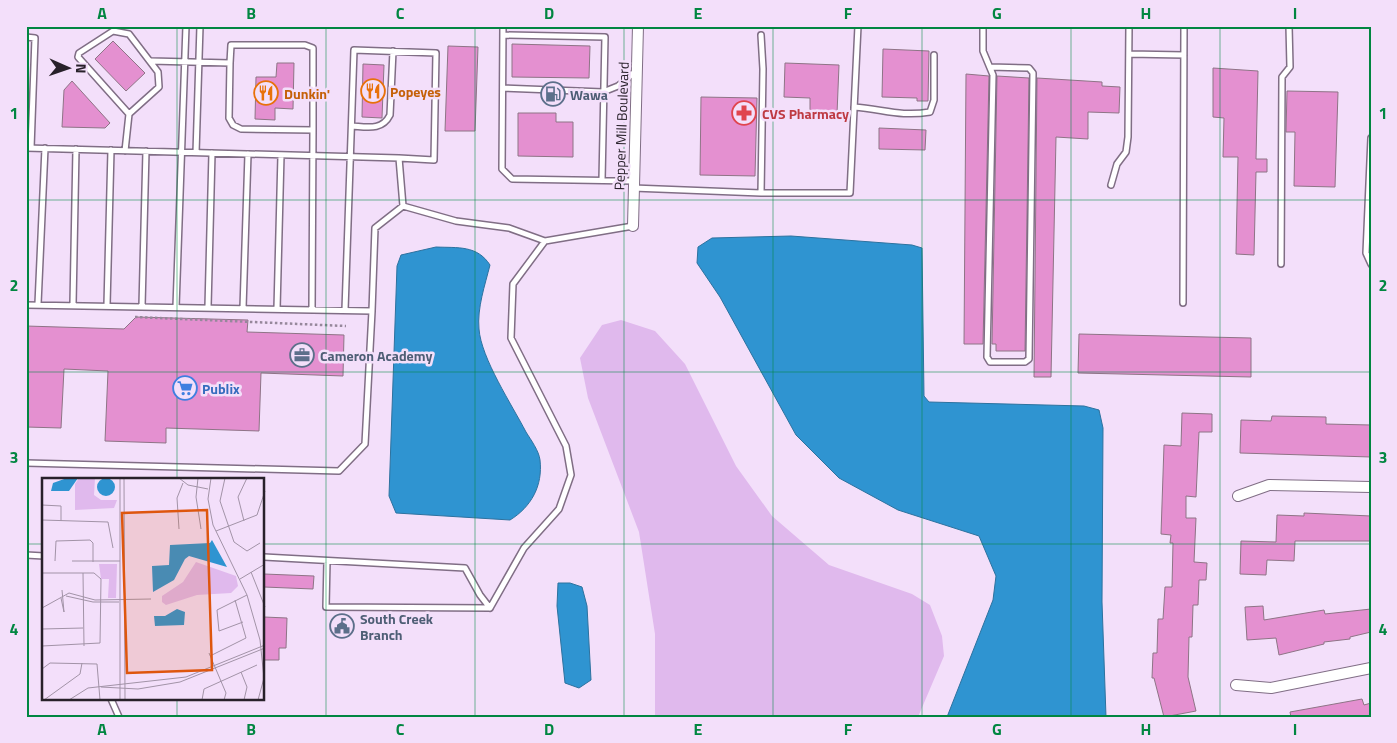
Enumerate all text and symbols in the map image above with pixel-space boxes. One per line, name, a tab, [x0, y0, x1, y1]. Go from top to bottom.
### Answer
text: A	[97, 1, 107, 25]
text: B	[246, 1, 256, 25]
text: C	[396, 1, 405, 25]
text: D	[544, 1, 554, 25]
text: E	[694, 1, 703, 25]
text: F	[844, 1, 853, 25]
text: G	[992, 1, 1002, 25]
text: H	[1141, 1, 1151, 25]
text: I	[1293, 1, 1297, 25]
north arrow	[42, 42, 92, 92]
street label: Pepper Mill Boulevard	[608, 61, 634, 191]
text: N	[71, 63, 92, 74]
restaurant icon: Popeyes	[360, 78, 386, 104]
restaurant icon: Dunkin'	[253, 80, 279, 106]
place label: Popeyes	[390, 81, 441, 102]
fuel station icon: Wawa	[540, 81, 566, 107]
place label: Dunkin'	[284, 83, 330, 104]
place label: Wawa	[570, 84, 608, 105]
pharmacy icon: CVS Pharmacy	[731, 100, 757, 126]
text: 1	[10, 101, 18, 125]
text: 1	[1379, 101, 1387, 125]
place label: CVS Pharmacy	[762, 103, 849, 124]
text: 2	[10, 273, 18, 297]
text: 2	[1379, 273, 1387, 297]
office icon: Cameron Academy	[289, 342, 315, 368]
place label: Cameron Academy	[320, 345, 432, 366]
supermarket icon: Publix	[172, 375, 198, 401]
place label: Publix	[202, 378, 240, 399]
text: 3	[10, 445, 18, 469]
text: 3	[1379, 445, 1387, 469]
inset map	[42, 478, 265, 700]
place label: South Creek Branch	[360, 608, 434, 645]
public building icon: South Creek Branch	[329, 613, 355, 639]
text: 4	[10, 617, 19, 641]
text: 4	[1379, 617, 1388, 641]
text: A	[97, 717, 107, 741]
text: B	[246, 717, 256, 741]
text: C	[396, 717, 405, 741]
text: D	[544, 717, 554, 741]
text: E	[694, 717, 703, 741]
text: F	[844, 717, 853, 741]
text: G	[992, 717, 1002, 741]
text: H	[1141, 717, 1151, 741]
text: I	[1293, 717, 1297, 741]

